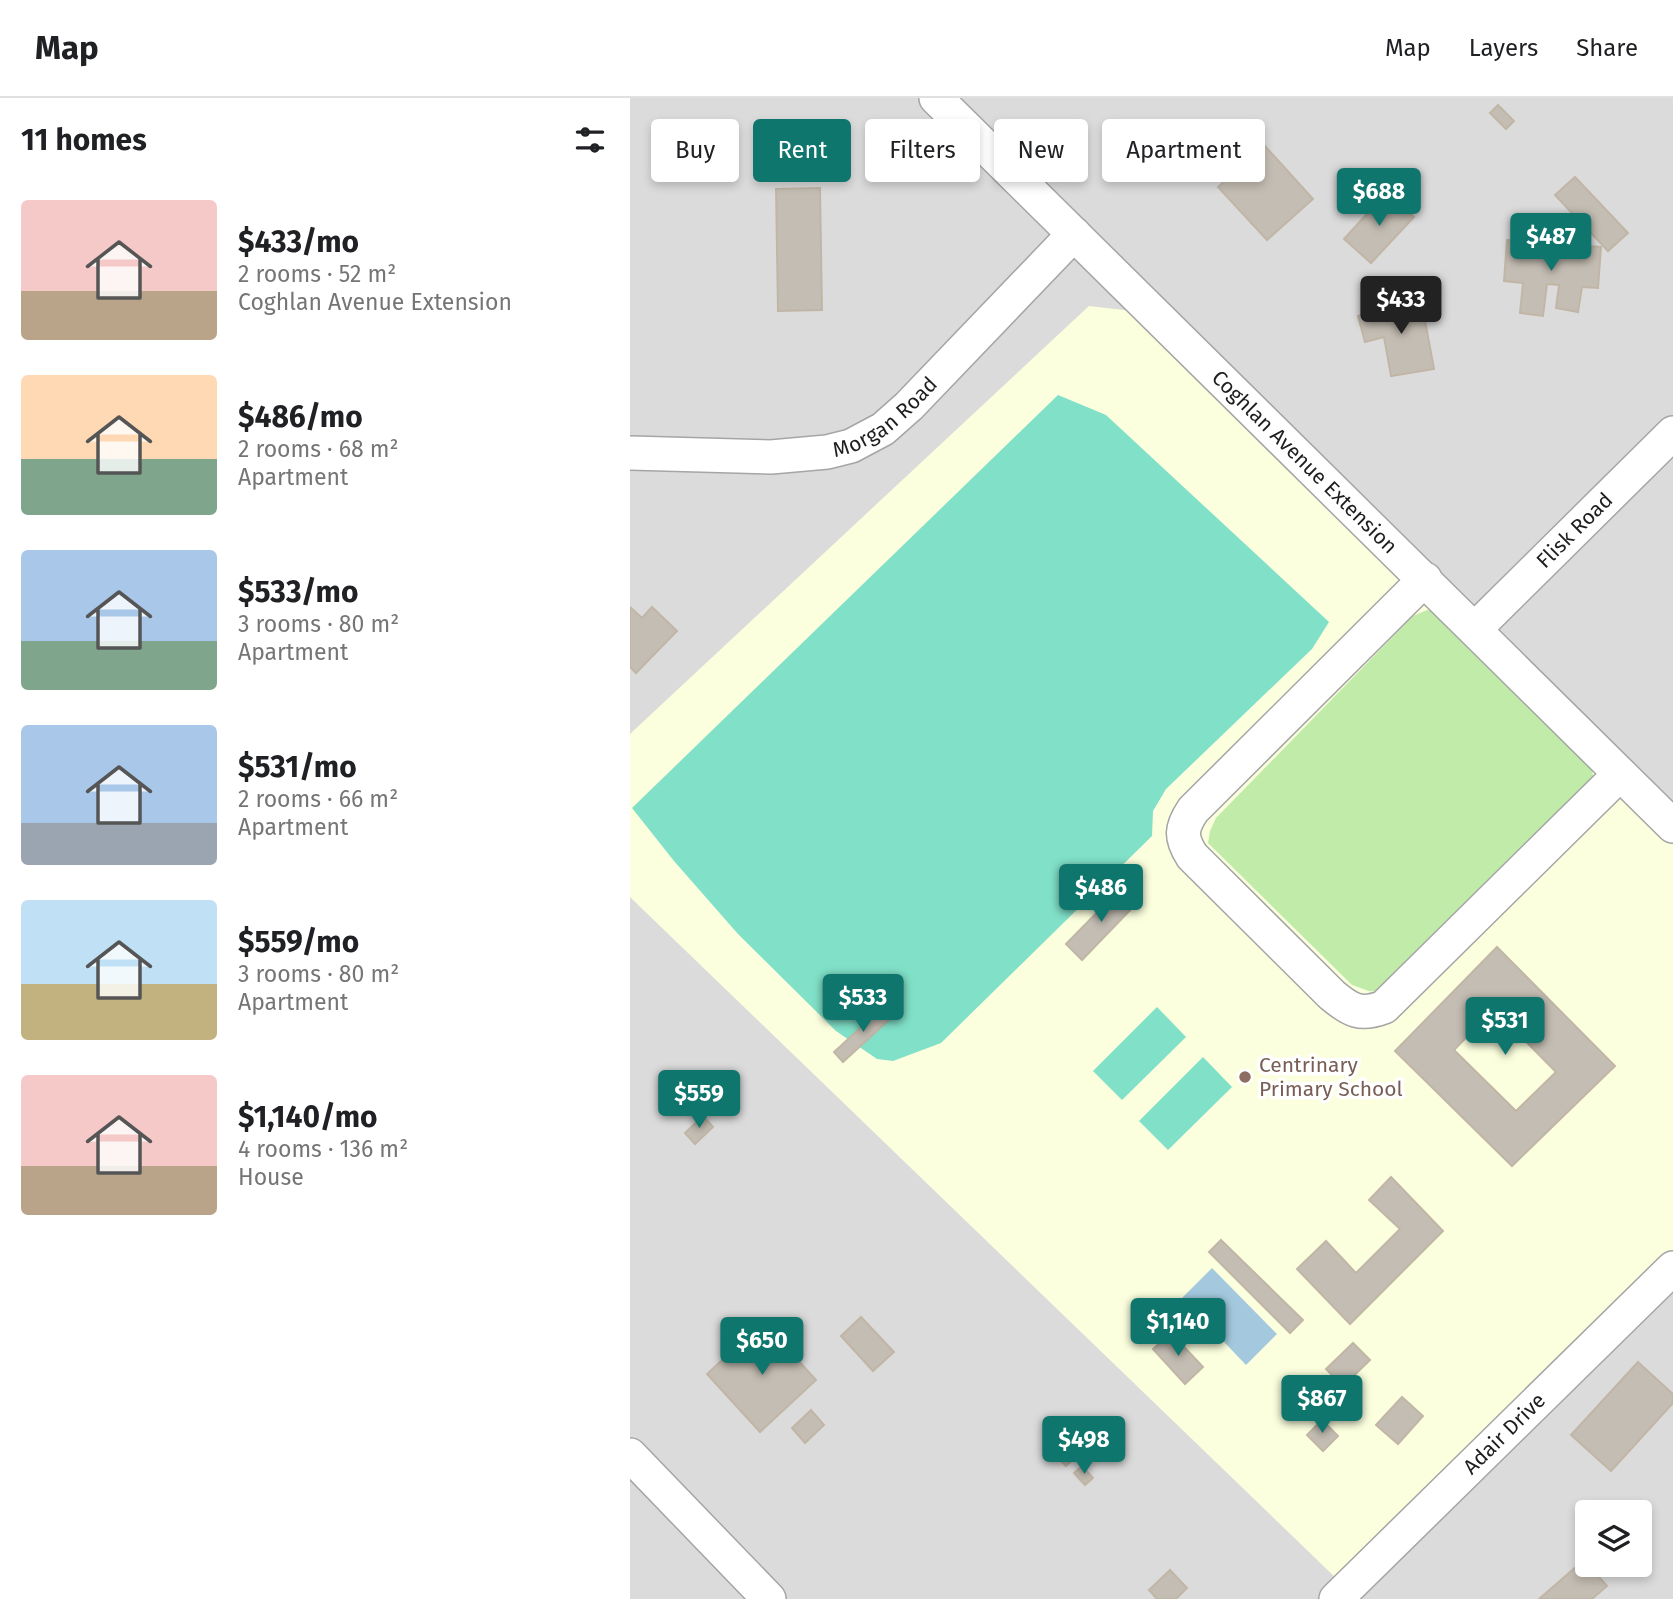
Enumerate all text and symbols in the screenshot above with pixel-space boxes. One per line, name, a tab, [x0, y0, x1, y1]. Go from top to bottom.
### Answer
text: Map	[35, 28, 99, 68]
text: Map	[1385, 34, 1431, 62]
text: Layers	[1469, 34, 1538, 62]
text: Share	[1576, 34, 1638, 62]
chip: Buy	[651, 119, 739, 182]
chip: Rent	[753, 119, 851, 182]
chip: Filters	[865, 119, 980, 182]
chip: New	[994, 119, 1088, 182]
chip: Apartment	[1102, 119, 1265, 182]
icon: filters	[571, 121, 609, 159]
text: 11 homes	[21, 122, 147, 158]
pin: $688	[1338, 169, 1420, 228]
text: $688	[1353, 177, 1405, 205]
pin: $487	[1510, 214, 1592, 273]
text: $487	[1526, 222, 1576, 250]
text: $433/mo	[238, 224, 359, 260]
icon: home	[77, 228, 161, 312]
text: 2 rooms · 52 m²	[238, 260, 396, 288]
pin: $433	[1360, 276, 1442, 336]
text: $433	[1376, 285, 1426, 313]
text: Coghlan Avenue Extension	[238, 288, 512, 316]
street label: Coghlan Avenue Extension	[1206, 365, 1403, 559]
street label: Morgan Road	[830, 371, 943, 463]
text: $486/mo	[238, 399, 363, 435]
icon: home	[77, 403, 161, 487]
text: 2 rooms · 68 m²	[238, 435, 399, 463]
text: Apartment	[238, 463, 348, 491]
street label: Flisk Road	[1531, 487, 1618, 574]
text: $533/mo	[238, 574, 358, 610]
icon: home	[77, 578, 161, 662]
text: 3 rooms · 80 m²	[238, 610, 399, 638]
text: Apartment	[238, 638, 348, 666]
text: $531/mo	[238, 749, 357, 785]
icon: home	[77, 753, 161, 837]
text: 2 rooms · 66 m²	[238, 785, 398, 813]
text: Apartment	[238, 813, 348, 841]
pin: $486	[1060, 864, 1142, 924]
text: $486	[1075, 873, 1127, 901]
text: $559/mo	[238, 924, 359, 960]
icon: home	[77, 928, 161, 1012]
text: 3 rooms · 80 m²	[238, 960, 399, 988]
pin: $533	[822, 974, 904, 1034]
text: $533	[839, 983, 887, 1011]
text: Apartment	[238, 988, 348, 1016]
pin: $531	[1464, 998, 1546, 1057]
text: $531	[1482, 1006, 1528, 1034]
place label: Centrinary Primary School	[1259, 1052, 1403, 1102]
marker: Centrinary Primary School	[1237, 1069, 1253, 1085]
pin: $559	[658, 1070, 740, 1130]
text: $559	[674, 1079, 724, 1107]
text: $1,140/mo	[238, 1099, 378, 1135]
icon: home	[77, 1103, 161, 1187]
text: 4 rooms · 136 m²	[238, 1135, 408, 1163]
text: House	[238, 1163, 304, 1191]
pin: $1,140	[1121, 1298, 1235, 1358]
text: $1,140	[1147, 1307, 1209, 1335]
pin: $650	[721, 1318, 803, 1377]
text: $650	[736, 1326, 788, 1354]
pin: $867	[1281, 1376, 1363, 1435]
text: $867	[1297, 1384, 1347, 1412]
street label: Adair Drive	[1458, 1388, 1551, 1480]
pin: $498	[1043, 1416, 1125, 1476]
text: $498	[1058, 1425, 1110, 1453]
map controls	[1575, 1500, 1652, 1577]
button: layers	[1575, 1500, 1652, 1577]

